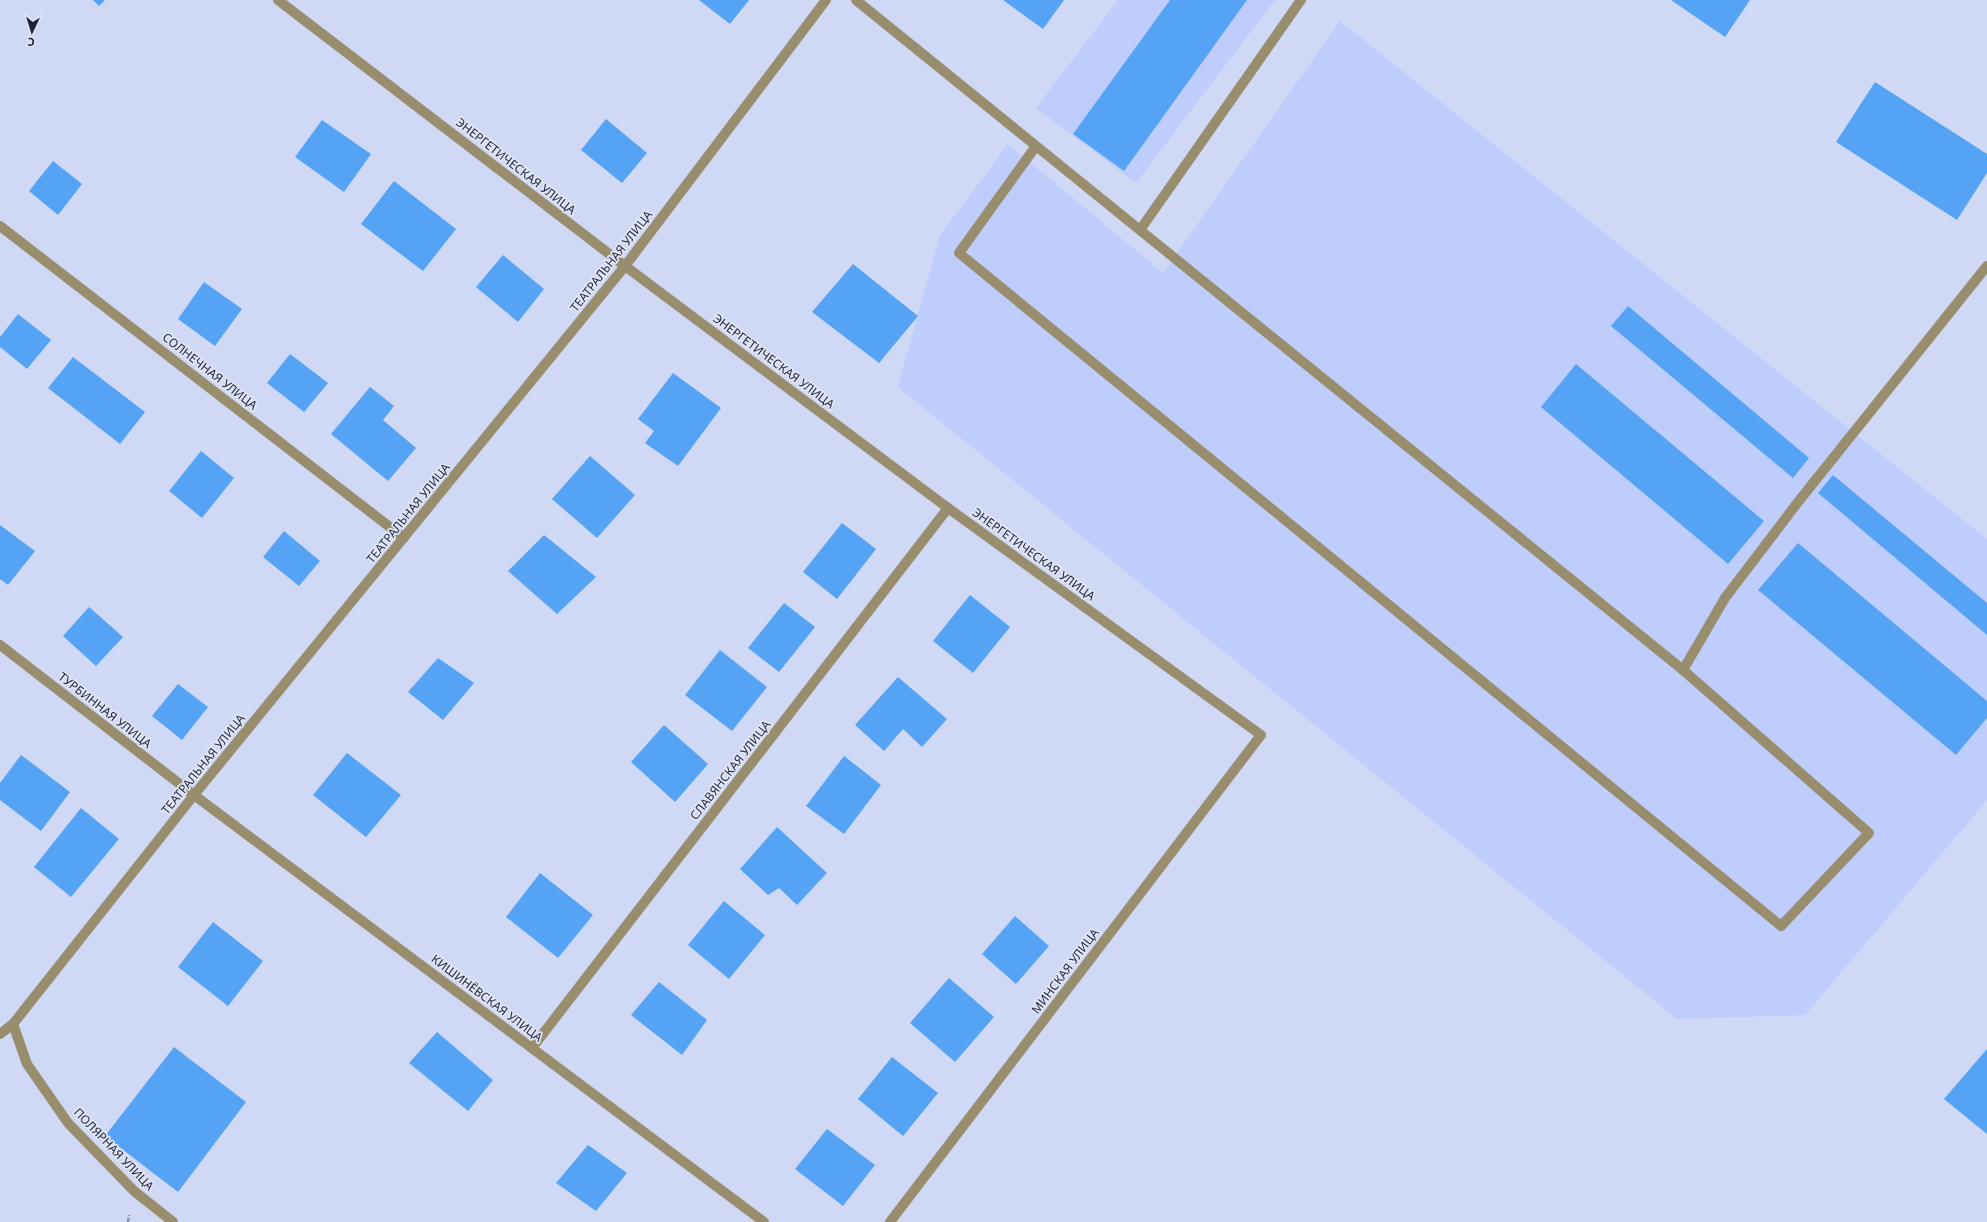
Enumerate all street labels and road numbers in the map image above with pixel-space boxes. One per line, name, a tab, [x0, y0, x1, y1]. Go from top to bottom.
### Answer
street label: ЭНЕРГЕТИЧЕСКАЯ УЛИЦА	[453, 114, 580, 218]
street label: ТЕАТРАЛЬНАЯ УЛИЦА	[566, 206, 656, 315]
street label: ЭНЕРГЕТИЧЕСКАЯ УЛИЦА	[710, 310, 838, 412]
street label: СОЛНЕЧНАЯ УЛИЦА	[159, 329, 261, 414]
street label: ТЕАТРАЛЬНАЯ УЛИЦА	[362, 459, 454, 567]
street label: ЭНЕРГЕТИЧЕСКАЯ УЛИЦА	[969, 504, 1099, 605]
street label: ТУРБИННАЯ УЛИЦА	[55, 668, 156, 752]
street label: ТЕАТРАЛЬНАЯ УЛИЦА	[157, 710, 249, 818]
street label: СЛАВЯНСКАЯ УЛИЦА	[686, 716, 774, 823]
street label: МИНСКАЯ УЛИЦА	[1027, 925, 1103, 1017]
street label: КИШИНЁВСКАЯ УЛИЦА	[428, 950, 546, 1046]
street label: ПОЛЯРНАЯ УЛИЦА	[70, 1104, 158, 1194]

